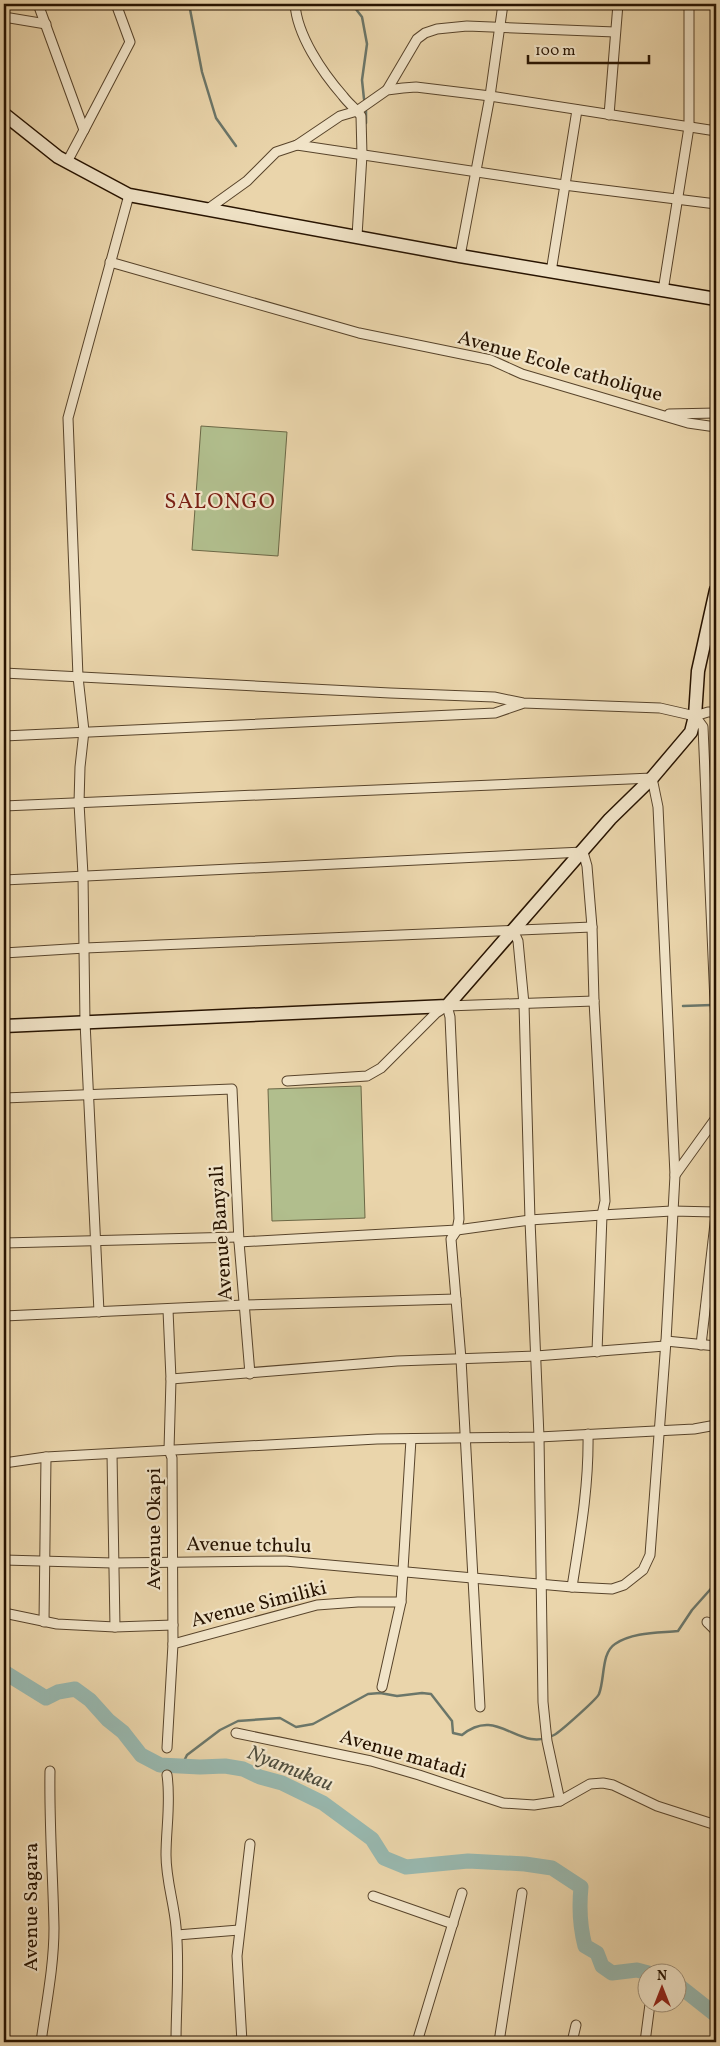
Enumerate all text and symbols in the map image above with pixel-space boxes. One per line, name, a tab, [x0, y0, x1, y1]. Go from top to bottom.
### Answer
scale bar	[528, 32, 649, 64]
text: 100 m	[535, 41, 575, 62]
street label: Avenue Ecole catholique	[454, 324, 666, 410]
district label: SALONGO	[164, 487, 276, 518]
street label: Avenue Banyali	[203, 1164, 241, 1302]
street label: Avenue Okapi	[141, 1468, 169, 1590]
street label: Avenue tchulu	[186, 1531, 312, 1561]
street label: Avenue Similiki	[188, 1575, 330, 1635]
street label: Avenue matadi	[336, 1723, 470, 1787]
water label: Nyamukau	[243, 1739, 337, 1799]
street label: Avenue Sagara	[18, 1842, 46, 1971]
north arrow	[638, 1964, 688, 2014]
text: N	[657, 1967, 667, 1986]

